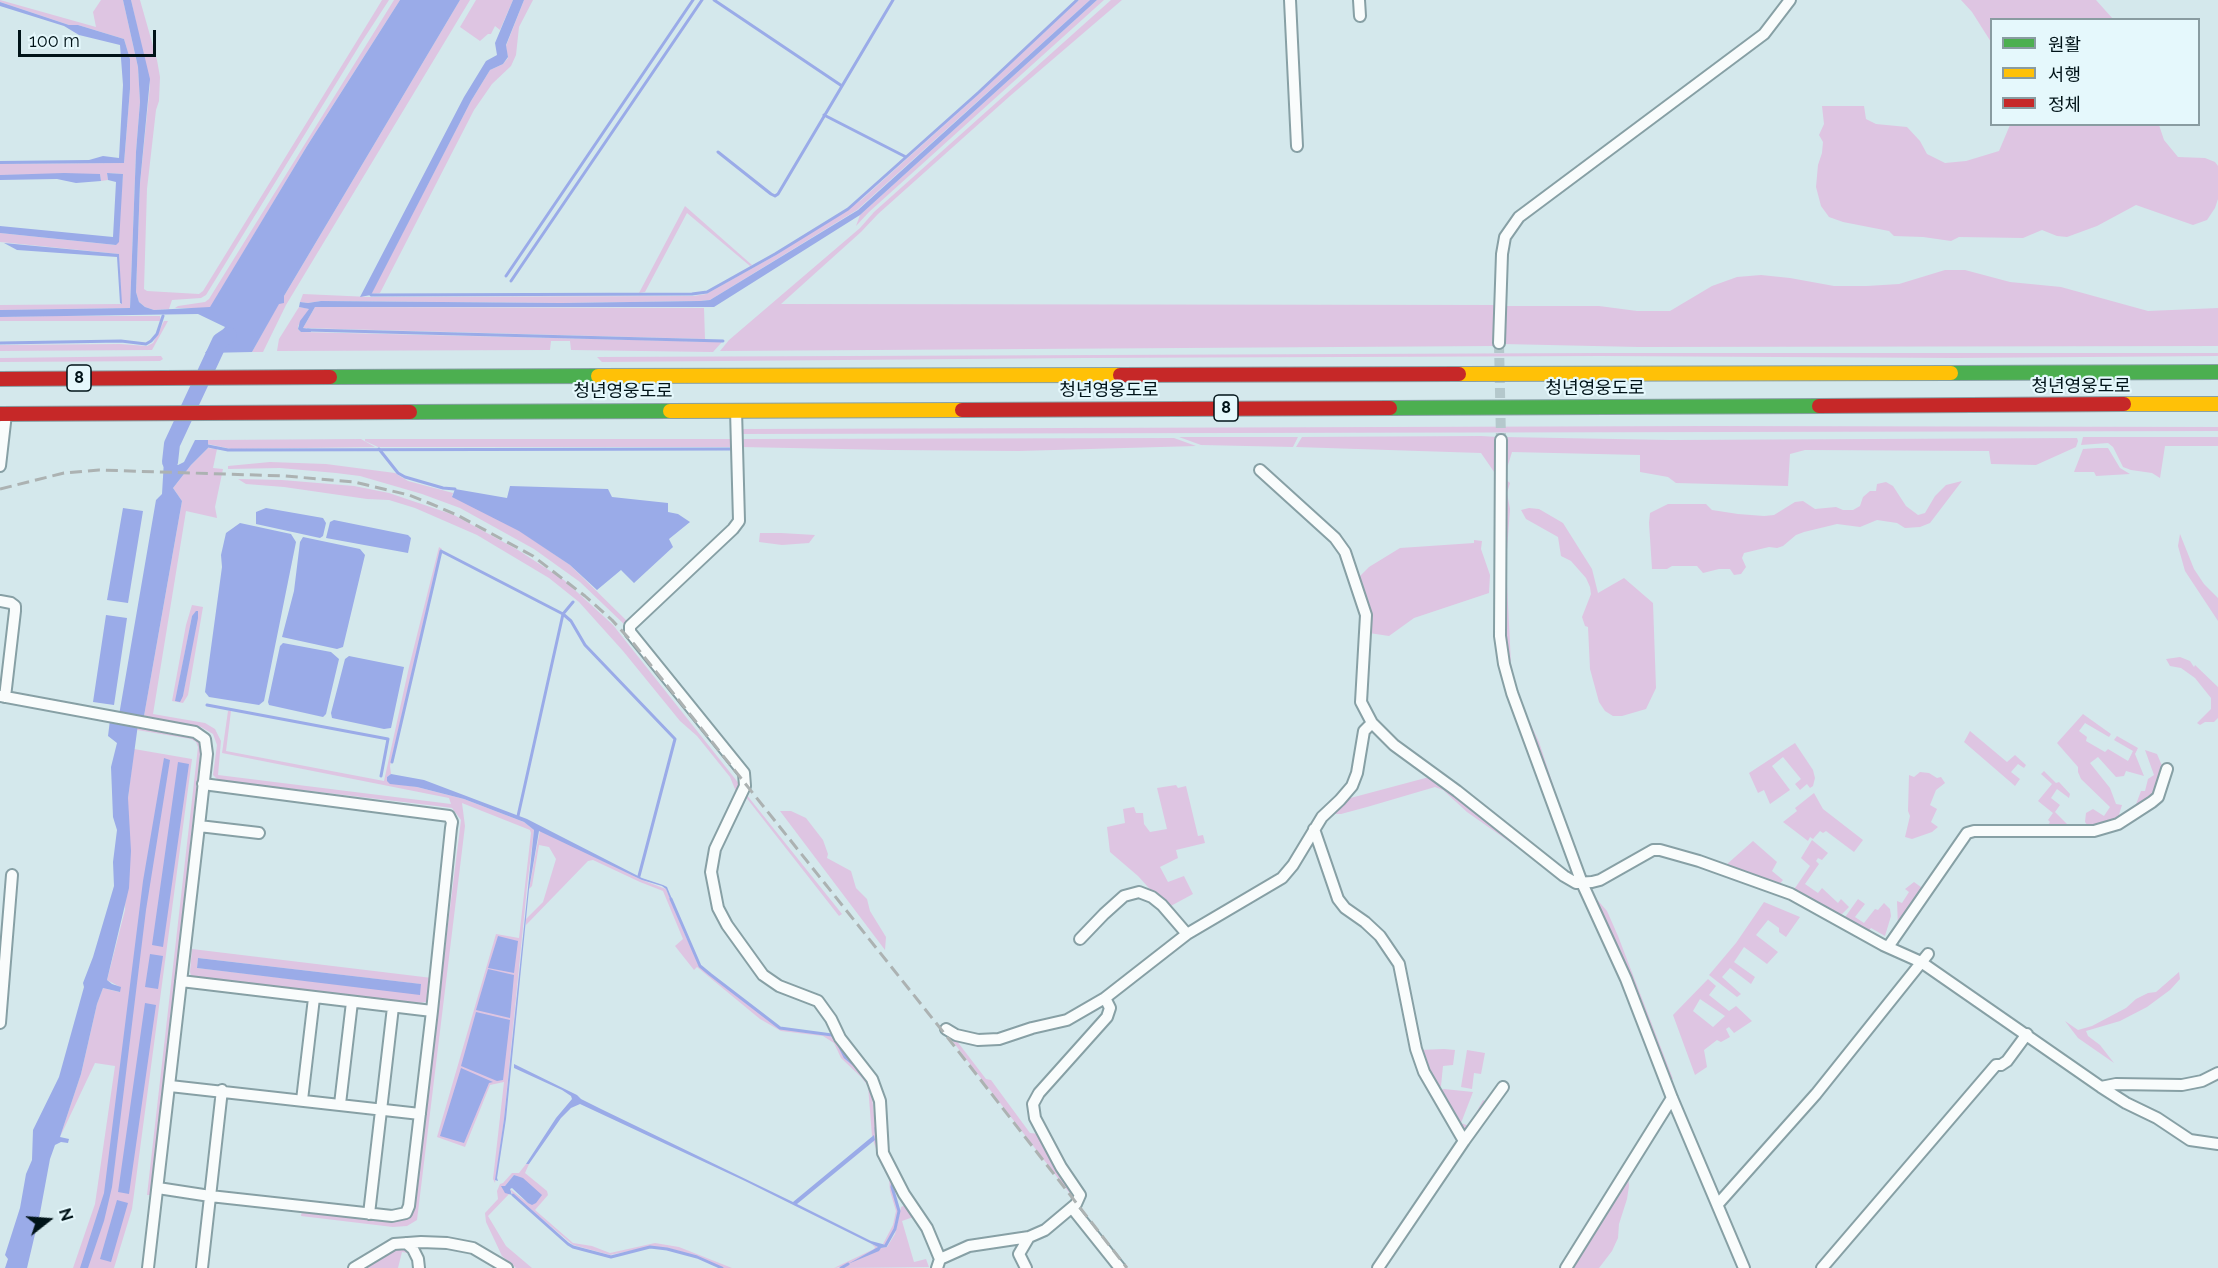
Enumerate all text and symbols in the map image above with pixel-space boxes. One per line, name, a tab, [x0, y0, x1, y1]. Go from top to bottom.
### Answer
scale bar	[21, 18, 159, 56]
legend	[1990, 18, 2200, 126]
text: 100 m	[29, 30, 80, 51]
text: 원활	[2048, 34, 2081, 55]
text: 서행	[2048, 64, 2081, 85]
text: 정체	[2048, 94, 2081, 115]
road number: 8	[67, 365, 91, 391]
street label: 청년영웅도로	[2031, 376, 2131, 398]
street label: 청년영웅도로	[1545, 378, 1645, 400]
street label: 청년영웅도로	[1059, 380, 1159, 402]
street label: 청년영웅도로	[573, 381, 673, 403]
road number: 8	[1214, 395, 1238, 421]
north arrow	[18, 1190, 78, 1250]
text: N	[55, 1206, 77, 1223]

